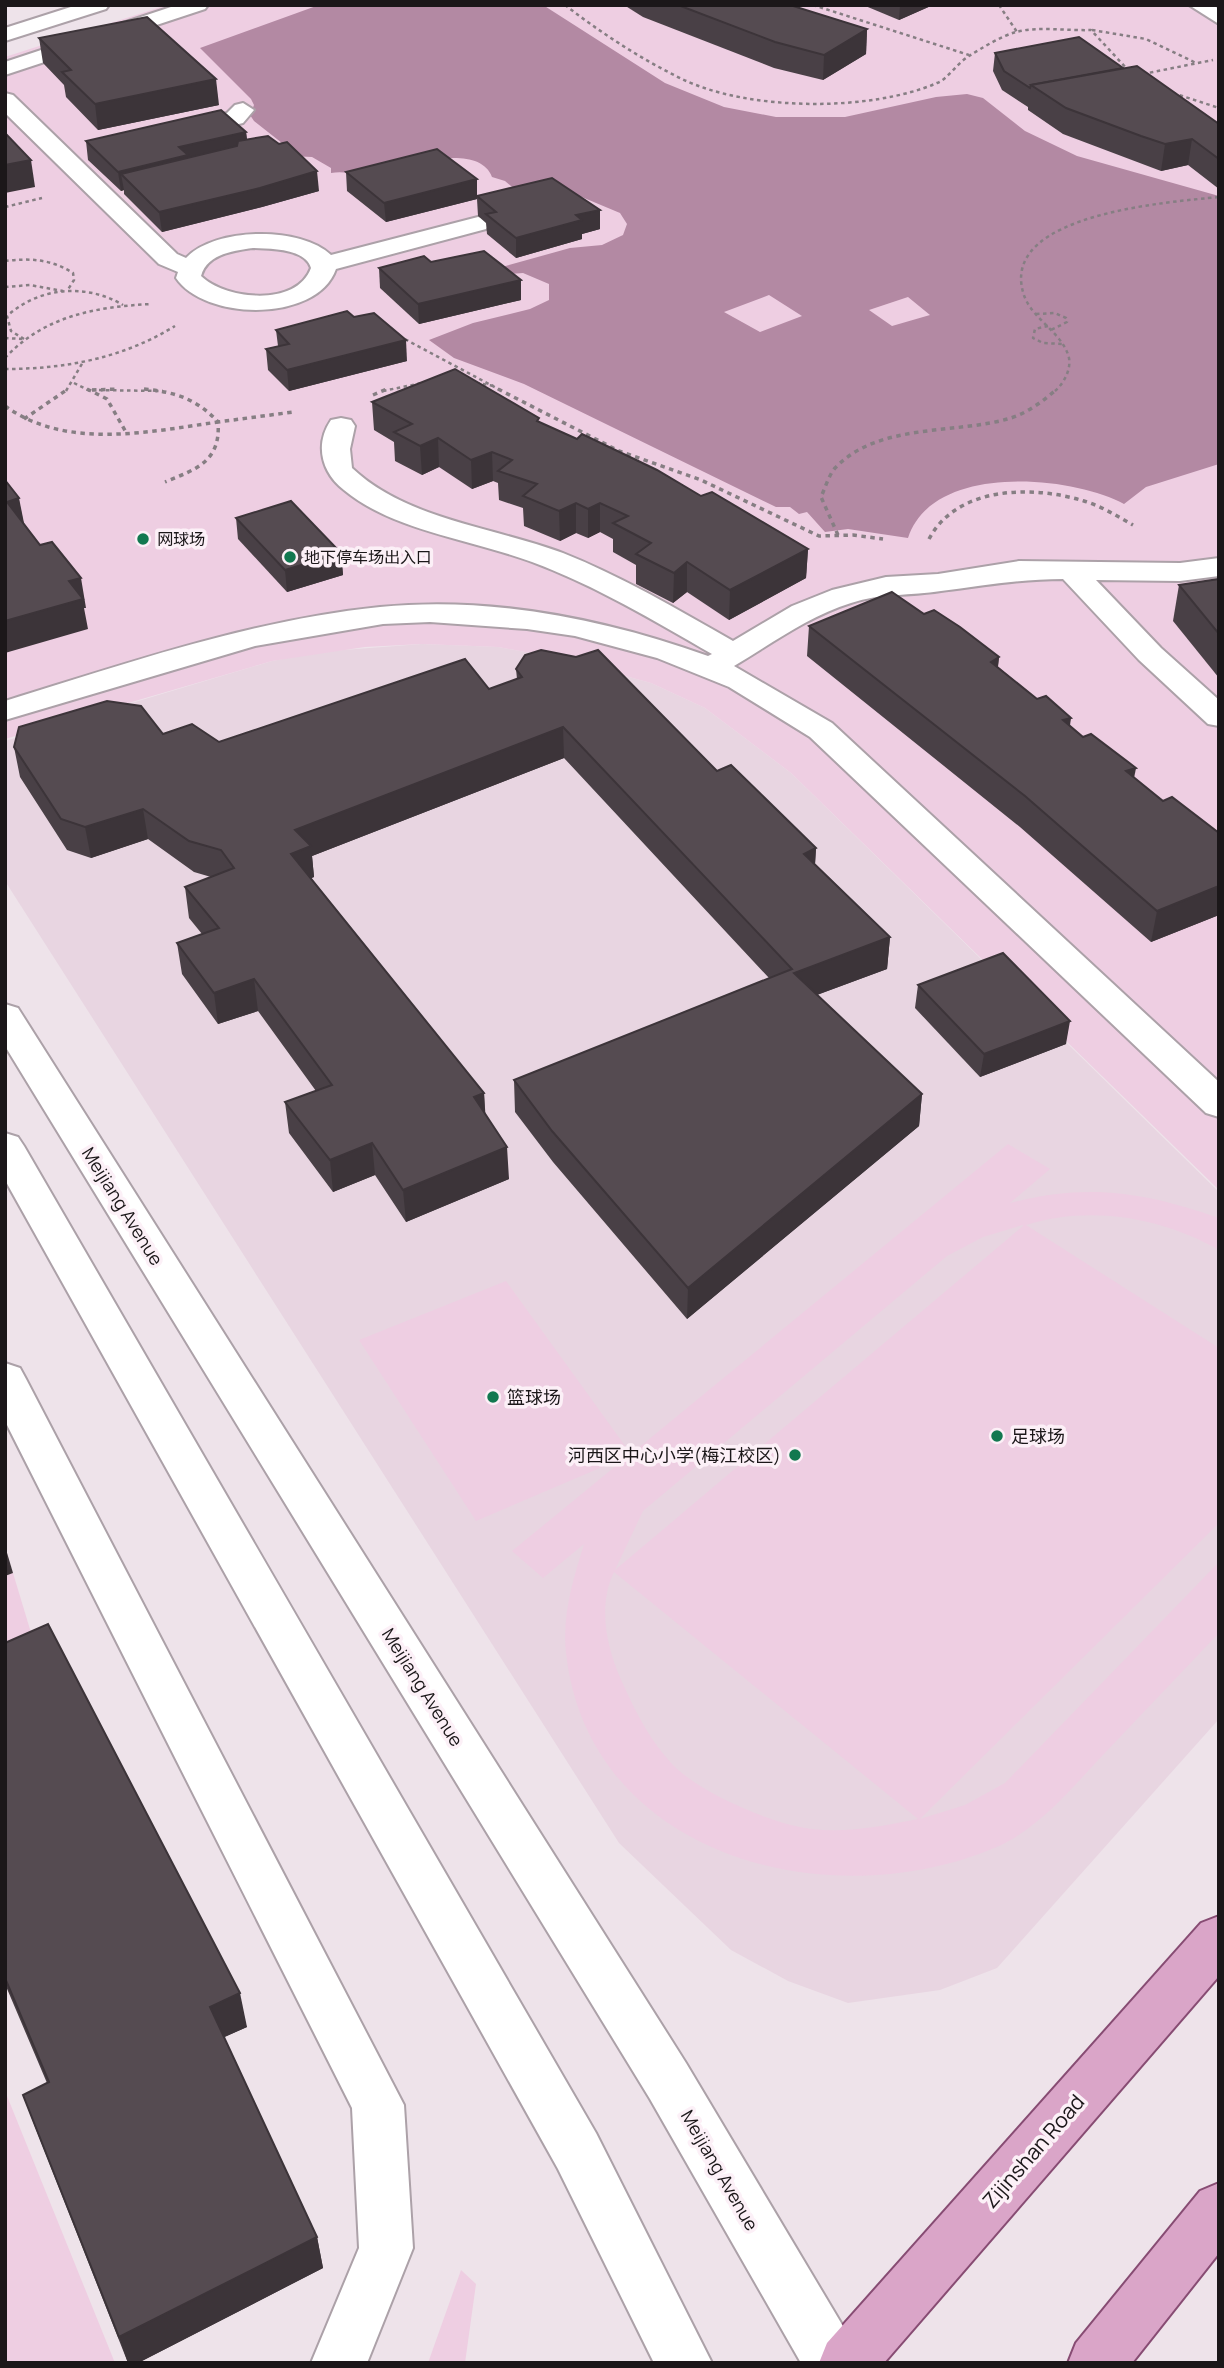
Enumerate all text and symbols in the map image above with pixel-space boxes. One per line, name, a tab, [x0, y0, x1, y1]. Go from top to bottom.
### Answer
place label: 网球场	[157, 528, 205, 550]
marker: 网球场	[135, 531, 151, 547]
place label: 地下停车场出入口	[304, 546, 432, 568]
marker: 地下停车场出入口	[282, 549, 298, 565]
street label: Meijiang Avenue	[77, 1142, 169, 1270]
place label: 篮球场	[507, 1385, 561, 1409]
marker: 篮球场	[485, 1389, 501, 1405]
place label: 足球场	[1011, 1424, 1065, 1448]
marker: 足球场	[989, 1428, 1005, 1444]
place label: 河西区中心小学(梅江校区)	[568, 1443, 781, 1467]
marker: 河西区中心小学(梅江校区)	[787, 1447, 803, 1463]
street label: Meijiang Avenue	[377, 1623, 469, 1751]
street label: Zijinshan Road	[976, 2088, 1090, 2214]
street label: Meijiang Avenue	[676, 2105, 764, 2235]

